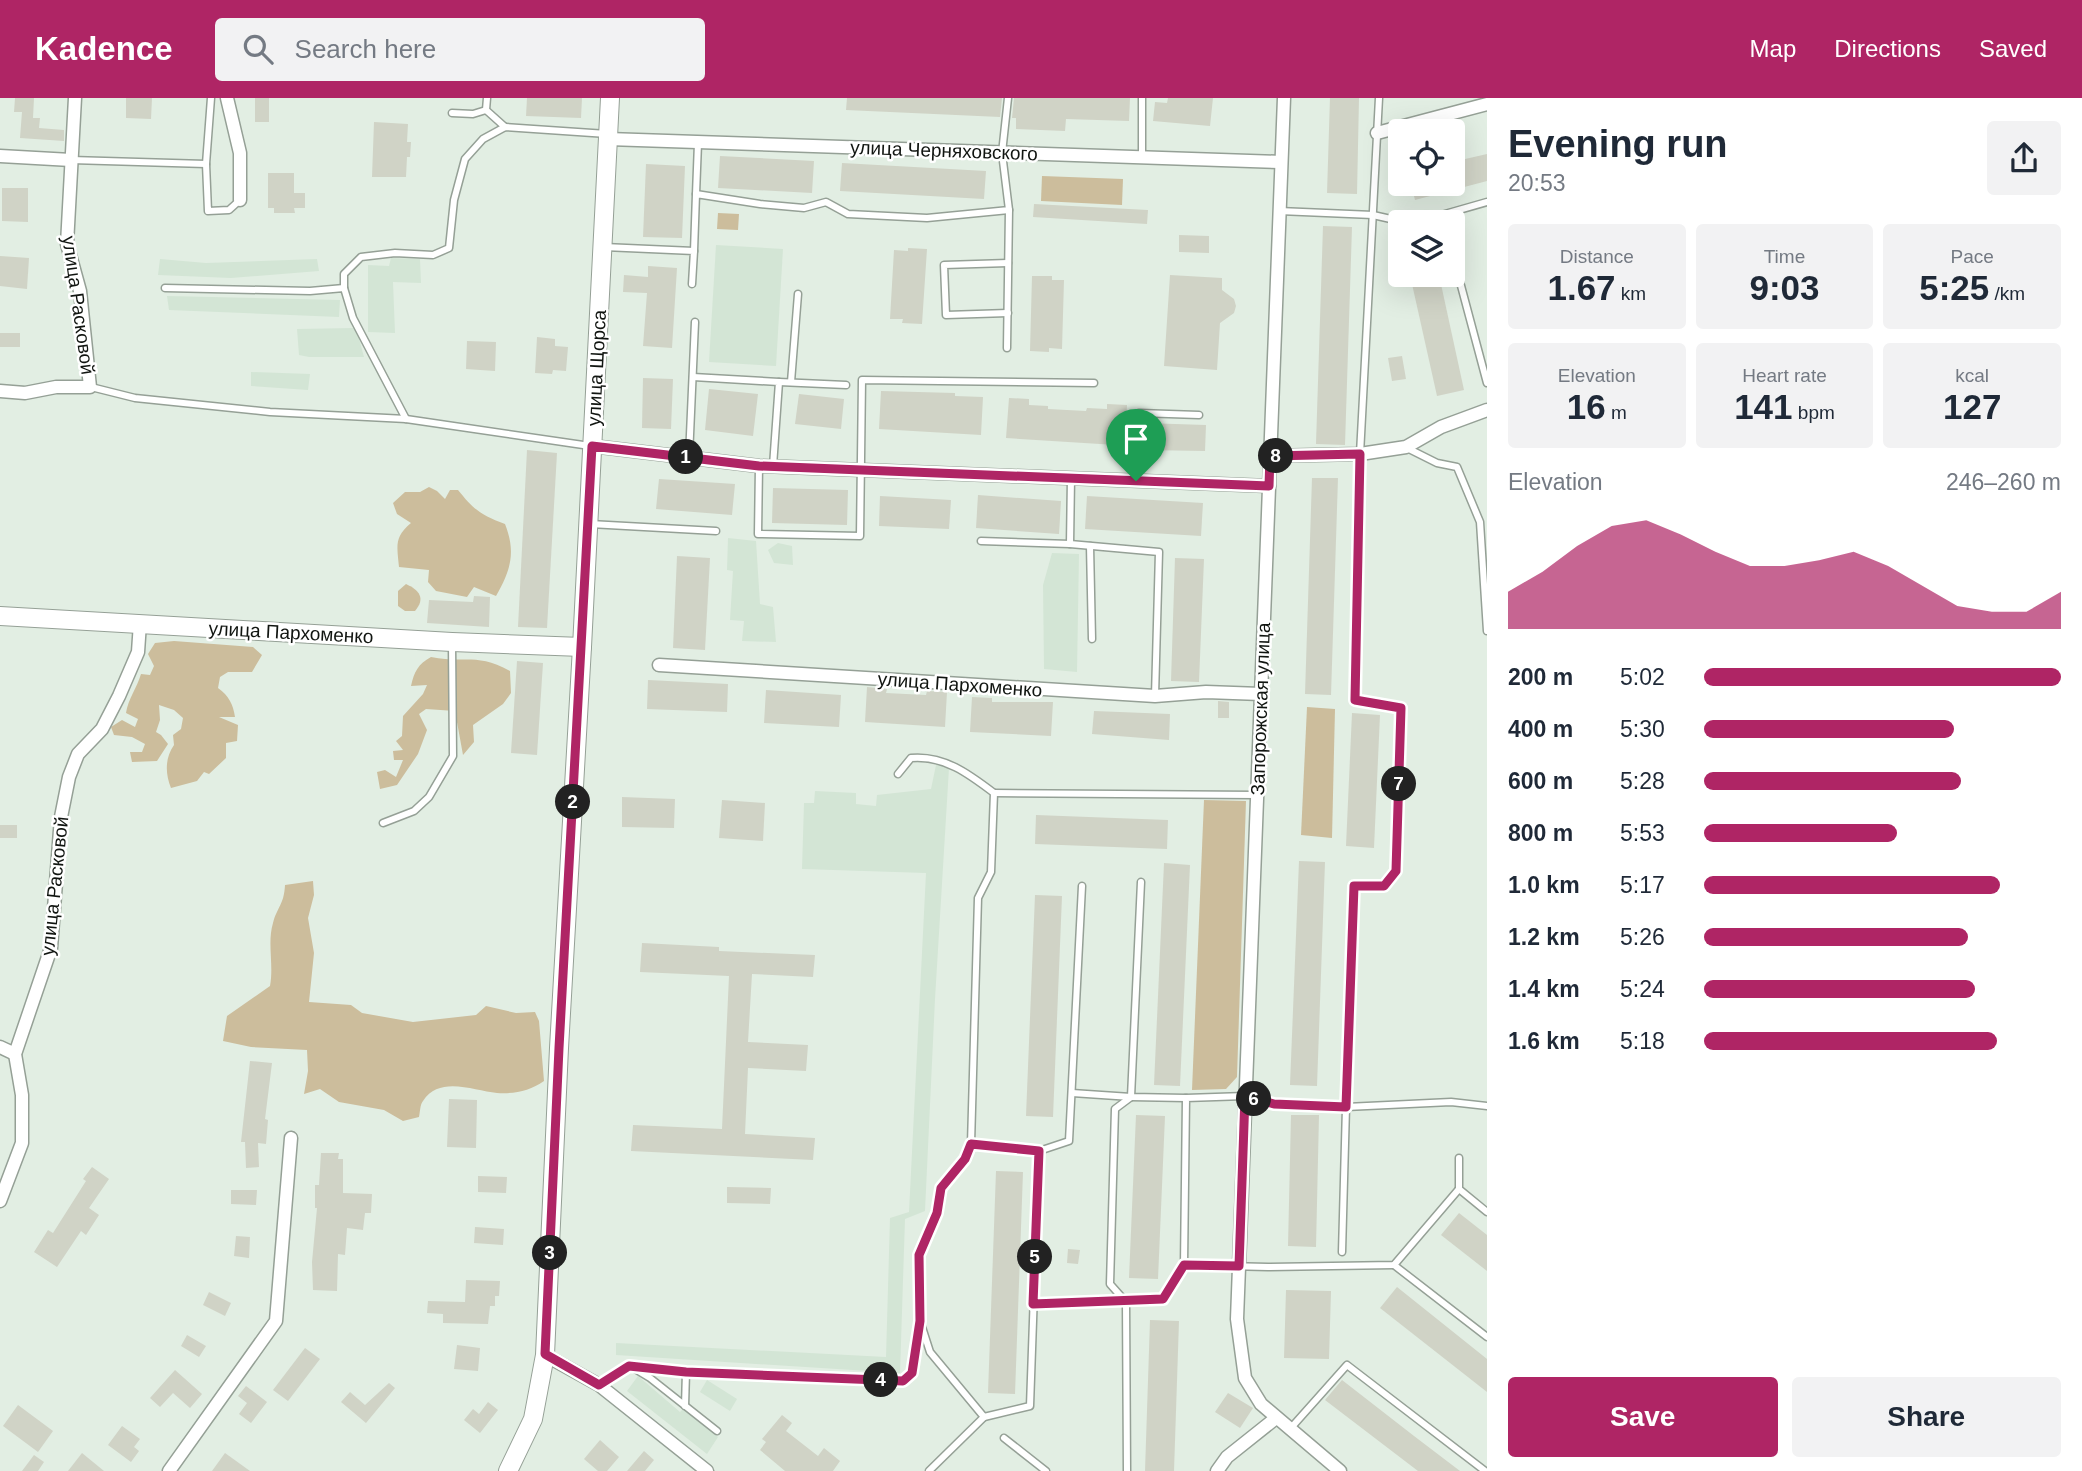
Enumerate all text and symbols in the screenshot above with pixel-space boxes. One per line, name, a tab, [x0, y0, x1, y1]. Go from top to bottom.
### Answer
search box	[215, 18, 705, 81]
text: Kadence	[35, 30, 173, 67]
icon: search	[239, 30, 277, 68]
text: Search here	[295, 34, 436, 64]
text: Map	[1750, 35, 1796, 62]
text: Directions	[1834, 35, 1941, 62]
text: Saved	[1979, 35, 2047, 62]
map controls	[1388, 119, 1465, 287]
button: locate	[1388, 119, 1465, 196]
button: share	[1987, 121, 2061, 195]
text: Evening run	[1508, 123, 1728, 165]
street label: улица Черняховского	[850, 137, 1038, 164]
text: 20:53	[1508, 170, 1566, 196]
button: layers	[1388, 210, 1465, 287]
street label: улица Расковой	[58, 234, 99, 376]
text: Distance	[1560, 246, 1634, 267]
text: Time	[1764, 246, 1805, 267]
text: Pace	[1951, 246, 1994, 267]
text: 1.67	[1547, 268, 1616, 307]
text: 9:03	[1749, 268, 1820, 307]
text: 5:25	[1919, 268, 1989, 307]
text: km	[1616, 283, 1646, 304]
text: /km	[1989, 283, 2025, 304]
street label: улица Щорса	[583, 309, 610, 427]
text: Elevation	[1558, 365, 1636, 386]
text: Heart rate	[1742, 365, 1827, 386]
text: kcal	[1955, 365, 1989, 386]
text: 16	[1567, 387, 1606, 426]
text: 141	[1734, 387, 1793, 426]
text: 127	[1943, 387, 2001, 426]
text: m	[1606, 402, 1627, 423]
text: bpm	[1793, 402, 1835, 423]
pin	[1106, 409, 1166, 481]
icon: arrive	[1117, 420, 1155, 458]
pin: 8	[1258, 438, 1294, 474]
pin: 1	[668, 440, 704, 474]
text: 8	[1270, 445, 1281, 466]
text: 1	[680, 446, 691, 467]
text: Elevation	[1508, 469, 1603, 495]
text: 246–260 m	[1946, 469, 2061, 495]
street label: улица Пархоменко	[208, 618, 374, 647]
street label: Запорожская улица	[1247, 622, 1274, 796]
text: 200 m	[1508, 664, 1573, 690]
text: 5:02	[1620, 664, 1665, 690]
street label: улица Пархоменко	[877, 668, 1043, 701]
text: 400 m	[1508, 716, 1573, 742]
text: 5:30	[1620, 716, 1665, 742]
pin: 7	[1382, 766, 1416, 802]
text: 600 m	[1508, 768, 1573, 794]
text: 5:28	[1620, 768, 1665, 794]
text: 7	[1393, 773, 1404, 794]
pin: 2	[556, 784, 590, 820]
text: 2	[567, 791, 578, 812]
street label: улица Расковой	[37, 815, 72, 957]
text: 800 m	[1508, 820, 1573, 846]
text: 5:53	[1620, 820, 1665, 846]
text: 1.0 km	[1508, 872, 1580, 898]
text: 5:17	[1620, 872, 1665, 898]
text: 1.2 km	[1508, 924, 1580, 950]
text: 5:26	[1620, 924, 1665, 950]
text: 1.4 km	[1508, 976, 1580, 1002]
text: 5:24	[1620, 976, 1665, 1002]
text: 1.6 km	[1508, 1028, 1580, 1054]
text: 5:18	[1620, 1028, 1665, 1054]
pin: 6	[1236, 1082, 1272, 1116]
text: 6	[1248, 1088, 1259, 1109]
pin: 3	[532, 1236, 568, 1270]
pin: 5	[1018, 1240, 1052, 1274]
text: 3	[544, 1242, 555, 1263]
text: 5	[1029, 1246, 1040, 1267]
pin: 4	[864, 1362, 898, 1398]
text: 4	[875, 1369, 886, 1390]
button: Save	[1508, 1377, 1778, 1457]
button: Share	[1792, 1377, 2061, 1457]

